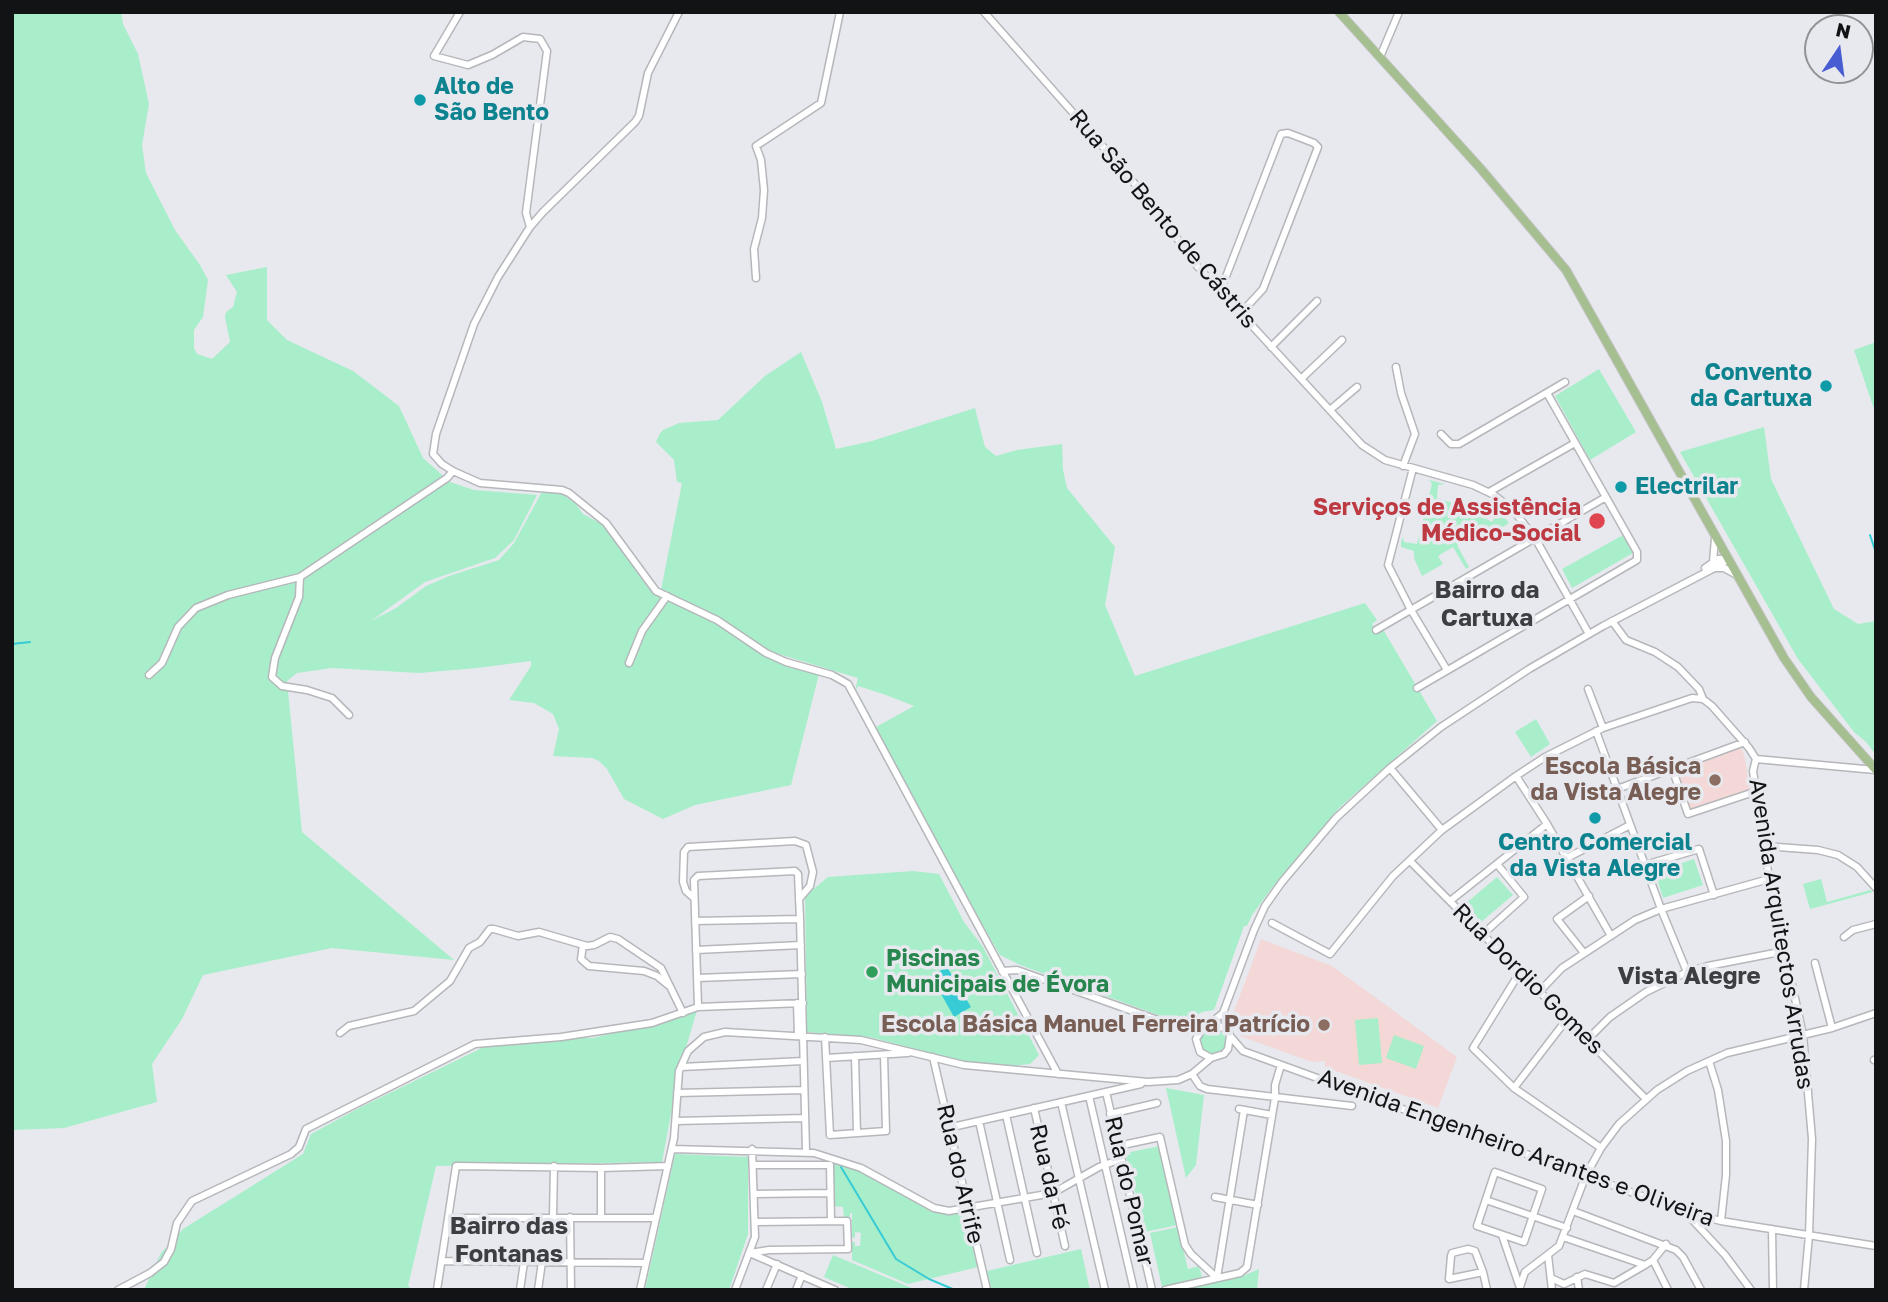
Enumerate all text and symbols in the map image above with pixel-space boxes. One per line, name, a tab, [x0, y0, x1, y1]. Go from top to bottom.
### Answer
north arrow	[1804, 14, 1874, 84]
text: N	[1834, 17, 1853, 43]
place label: Alto de São Bento	[434, 73, 549, 127]
marker: Alto de São Bento	[412, 92, 428, 108]
street label: Rua São Bento de Cástris	[1063, 104, 1263, 334]
place label: Convento da Cartuxa	[1690, 359, 1812, 413]
marker: Convento da Cartuxa	[1818, 378, 1834, 394]
place label: Electrilar	[1635, 473, 1738, 501]
marker: Electrilar	[1613, 479, 1629, 495]
place label: Serviços de Assistência Médico-Social	[1313, 494, 1581, 548]
marker: Serviços de Assistência Médico-Social	[1587, 511, 1607, 531]
district label: Bairro da Cartuxa	[1435, 576, 1539, 632]
place label: Escola Básica da Vista Alegre	[1530, 753, 1701, 807]
marker: Escola Básica da Vista Alegre	[1707, 772, 1723, 788]
street label: Avenida Arquitectos Arrudas	[1743, 777, 1819, 1091]
marker: Centro Comercial da Vista Alegre	[1587, 810, 1603, 826]
place label: Centro Comercial da Vista Alegre	[1498, 829, 1692, 883]
street label: Rua Dordio Gomes	[1447, 898, 1609, 1060]
place label: Piscinas Municipais de Évora	[886, 945, 1109, 999]
district label: Vista Alegre	[1617, 962, 1761, 990]
marker: Piscinas Municipais de Évora	[864, 964, 880, 980]
place label: Escola Básica Manuel Ferreira Patrício	[881, 1011, 1310, 1039]
marker: Escola Básica Manuel Ferreira Patrício	[1316, 1017, 1332, 1033]
street label: Avenida Engenheiro Arantes e Oliveira	[1314, 1063, 1718, 1233]
street label: Rua do Arrife	[931, 1101, 989, 1247]
street label: Rua do Pomar	[1098, 1114, 1160, 1268]
street label: Rua da Fé	[1023, 1122, 1075, 1232]
district label: Bairro das Fontanas	[450, 1212, 568, 1268]

